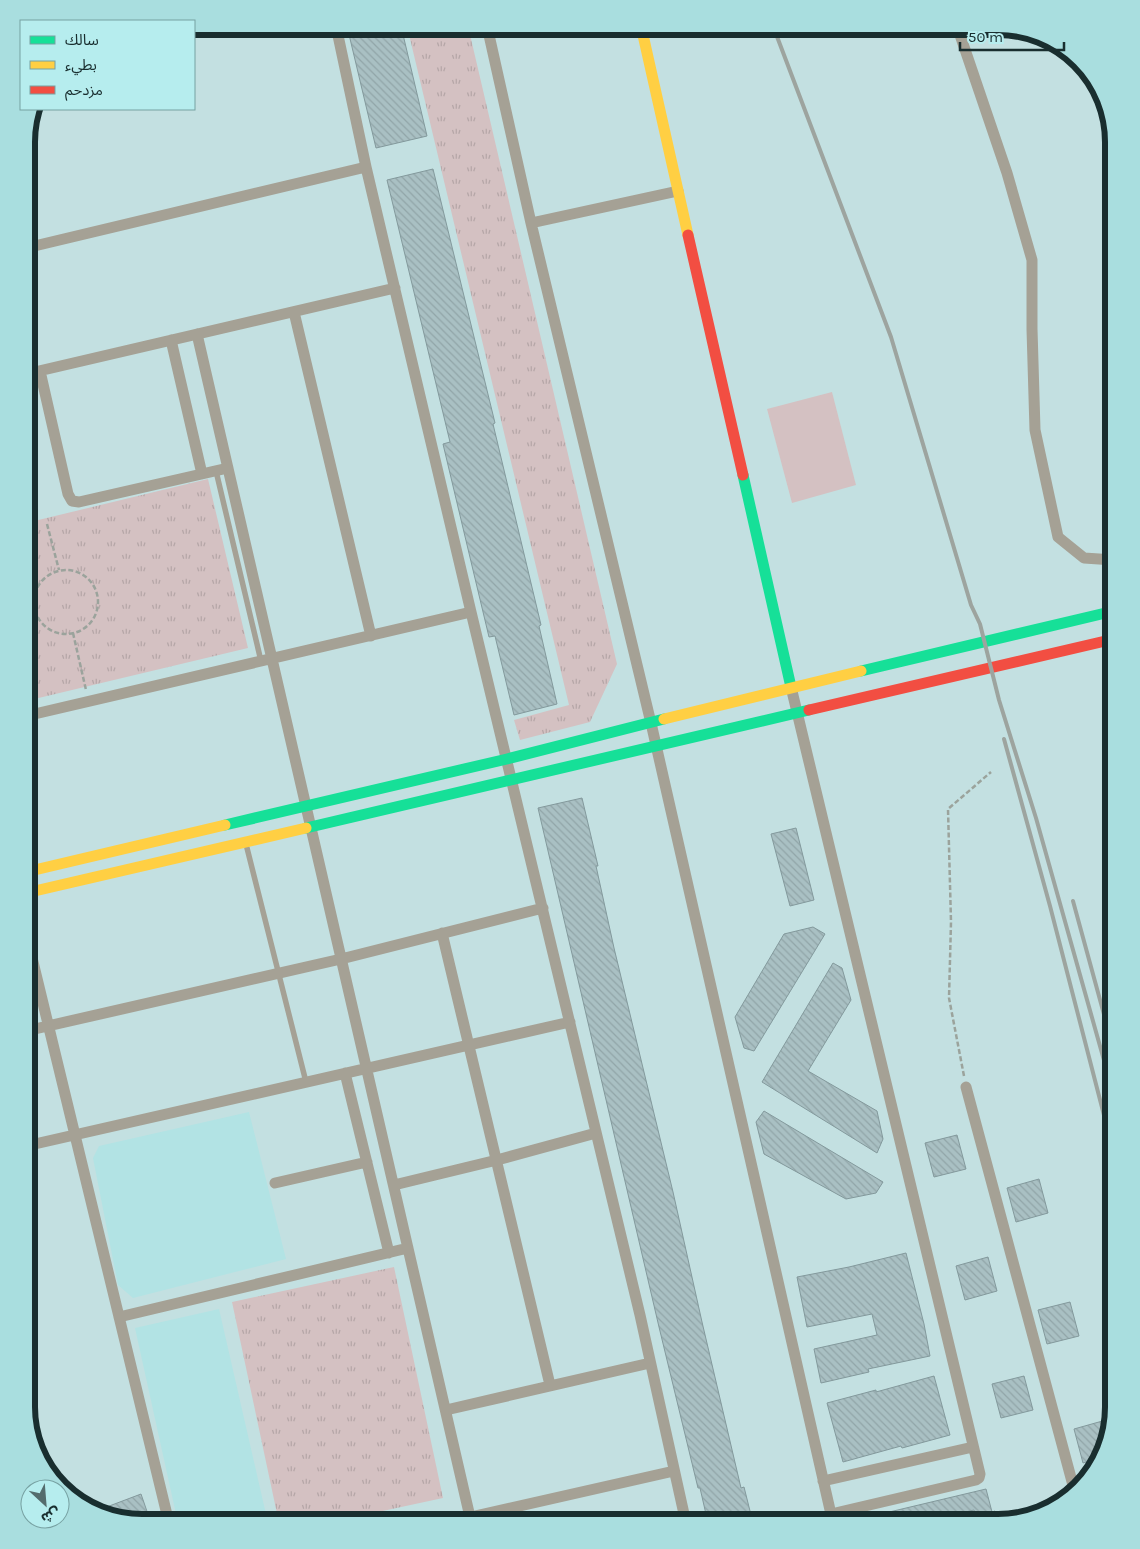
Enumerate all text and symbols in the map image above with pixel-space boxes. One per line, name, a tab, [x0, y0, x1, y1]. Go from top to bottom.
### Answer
legend	[20, 20, 195, 110]
scale bar	[960, 20, 1064, 52]
text: 50 m	[968, 28, 1003, 46]
text: سالك	[65, 31, 99, 49]
text: بطيء	[65, 56, 97, 76]
text: مزدحم	[65, 81, 103, 101]
north arrow	[20, 1479, 70, 1529]
text: ش	[38, 1503, 63, 1527]

